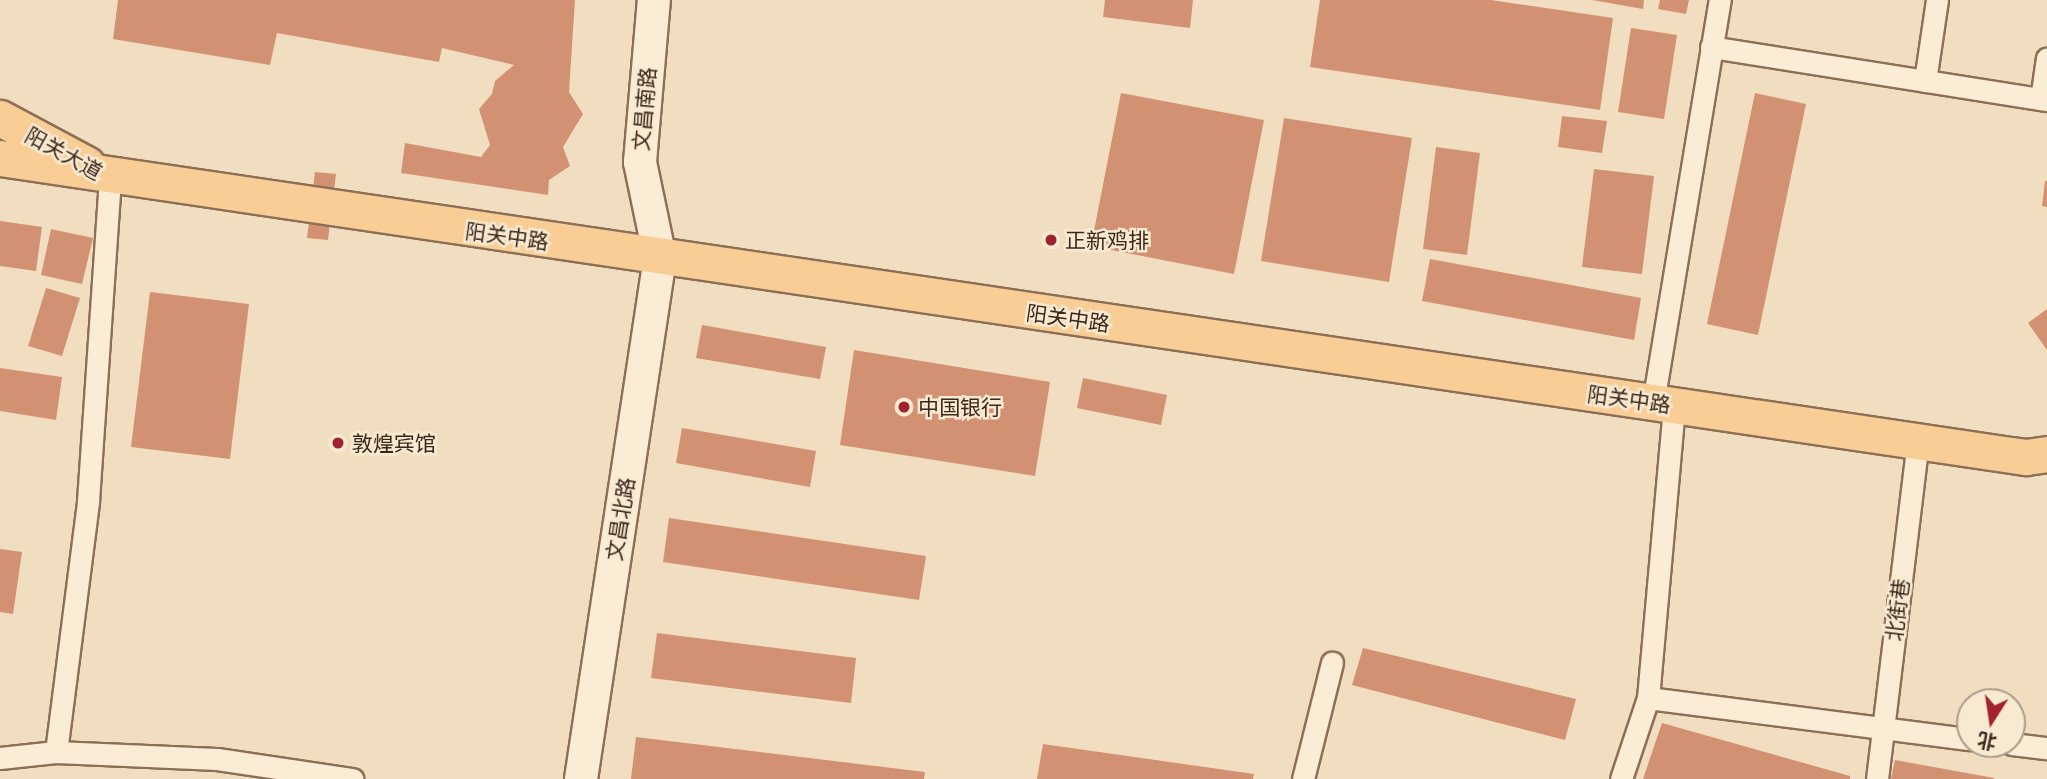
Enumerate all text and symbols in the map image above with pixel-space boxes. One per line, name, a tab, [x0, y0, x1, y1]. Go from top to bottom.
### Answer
street label: 文昌南路	[628, 66, 660, 152]
street label: 阳关大道	[21, 122, 107, 184]
street label: 阳关中路	[464, 218, 550, 254]
place label: 正新鸡排	[1065, 227, 1149, 253]
marker: 正新鸡排	[1043, 232, 1059, 248]
street label: 阳关中路	[1025, 300, 1111, 336]
street label: 阳关中路	[1586, 381, 1672, 417]
place label: 中国银行	[918, 394, 1002, 420]
marker: 中国银行	[896, 399, 912, 415]
place label: 敦煌宾馆	[352, 430, 436, 456]
marker: 敦煌宾馆	[330, 435, 346, 451]
street label: 文昌北路	[601, 476, 639, 562]
street label: 北街巷	[1881, 577, 1913, 643]
north arrow	[1956, 688, 2026, 758]
text: 北	[1975, 727, 1999, 756]

